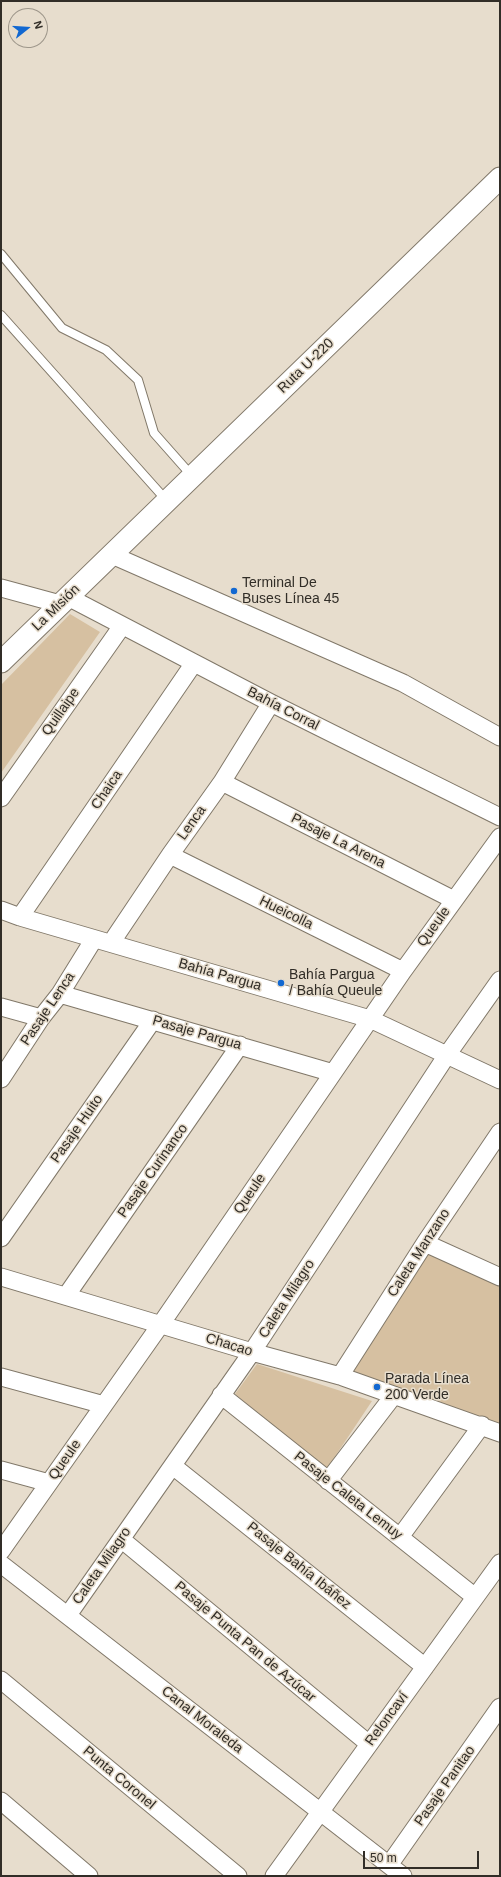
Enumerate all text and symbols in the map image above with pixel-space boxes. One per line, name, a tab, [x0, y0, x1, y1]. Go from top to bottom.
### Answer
north arrow	[8, 8, 48, 48]
text: N	[32, 19, 45, 30]
street label: Ruta U-220	[274, 335, 338, 397]
place label: Terminal De Buses Línea 45	[242, 575, 339, 608]
street label: La Misión	[29, 581, 83, 635]
marker: Terminal De Buses Línea 45	[229, 586, 239, 596]
street label: Bahía Corral	[244, 684, 322, 734]
street label: Quillaipe	[38, 685, 84, 739]
street label: Chaica	[88, 767, 126, 813]
street label: Lenca	[174, 803, 210, 843]
street label: Pasaje La Arena	[288, 810, 388, 872]
street label: Hueicolla	[256, 893, 316, 933]
street label: Queule	[414, 904, 454, 950]
street label: Bahía Pargua	[177, 955, 263, 995]
place label: Bahía Pargua / Bahía Queule	[289, 967, 382, 1000]
street label: Pasaje Lenca	[17, 969, 79, 1049]
marker: Bahía Pargua / Bahía Queule	[276, 978, 286, 988]
street label: Pasaje Pargua	[151, 1012, 243, 1054]
street label: Pasaje Huito	[47, 1092, 107, 1166]
street label: Pasaje Curinanco	[114, 1121, 192, 1221]
street label: Queule	[230, 1171, 270, 1217]
street label: Caleta Manzano	[384, 1206, 454, 1300]
street label: Caleta Milagro	[255, 1257, 319, 1341]
street label: Chacao	[203, 1330, 255, 1360]
place label: Parada Línea 200 Verde	[385, 1371, 469, 1404]
marker: Parada Línea 200 Verde	[372, 1382, 382, 1392]
street label: Queule	[45, 1437, 85, 1483]
street label: Pasaje Caleta Lemuy	[290, 1448, 406, 1544]
street label: Pasaje Bahía Ibáñez	[244, 1519, 354, 1613]
street label: Caleta Milagro	[69, 1524, 135, 1608]
street label: Pasaje Punta Pan de Azúcar	[171, 1578, 319, 1706]
street label: Canal Moraleda	[158, 1683, 246, 1757]
street label: Reloncaví	[362, 1689, 412, 1749]
street label: Punta Coronel	[79, 1743, 159, 1813]
street label: Pasaje Panitao	[411, 1743, 479, 1829]
scale bar	[365, 1843, 481, 1869]
text: 50 m	[370, 1851, 397, 1865]

